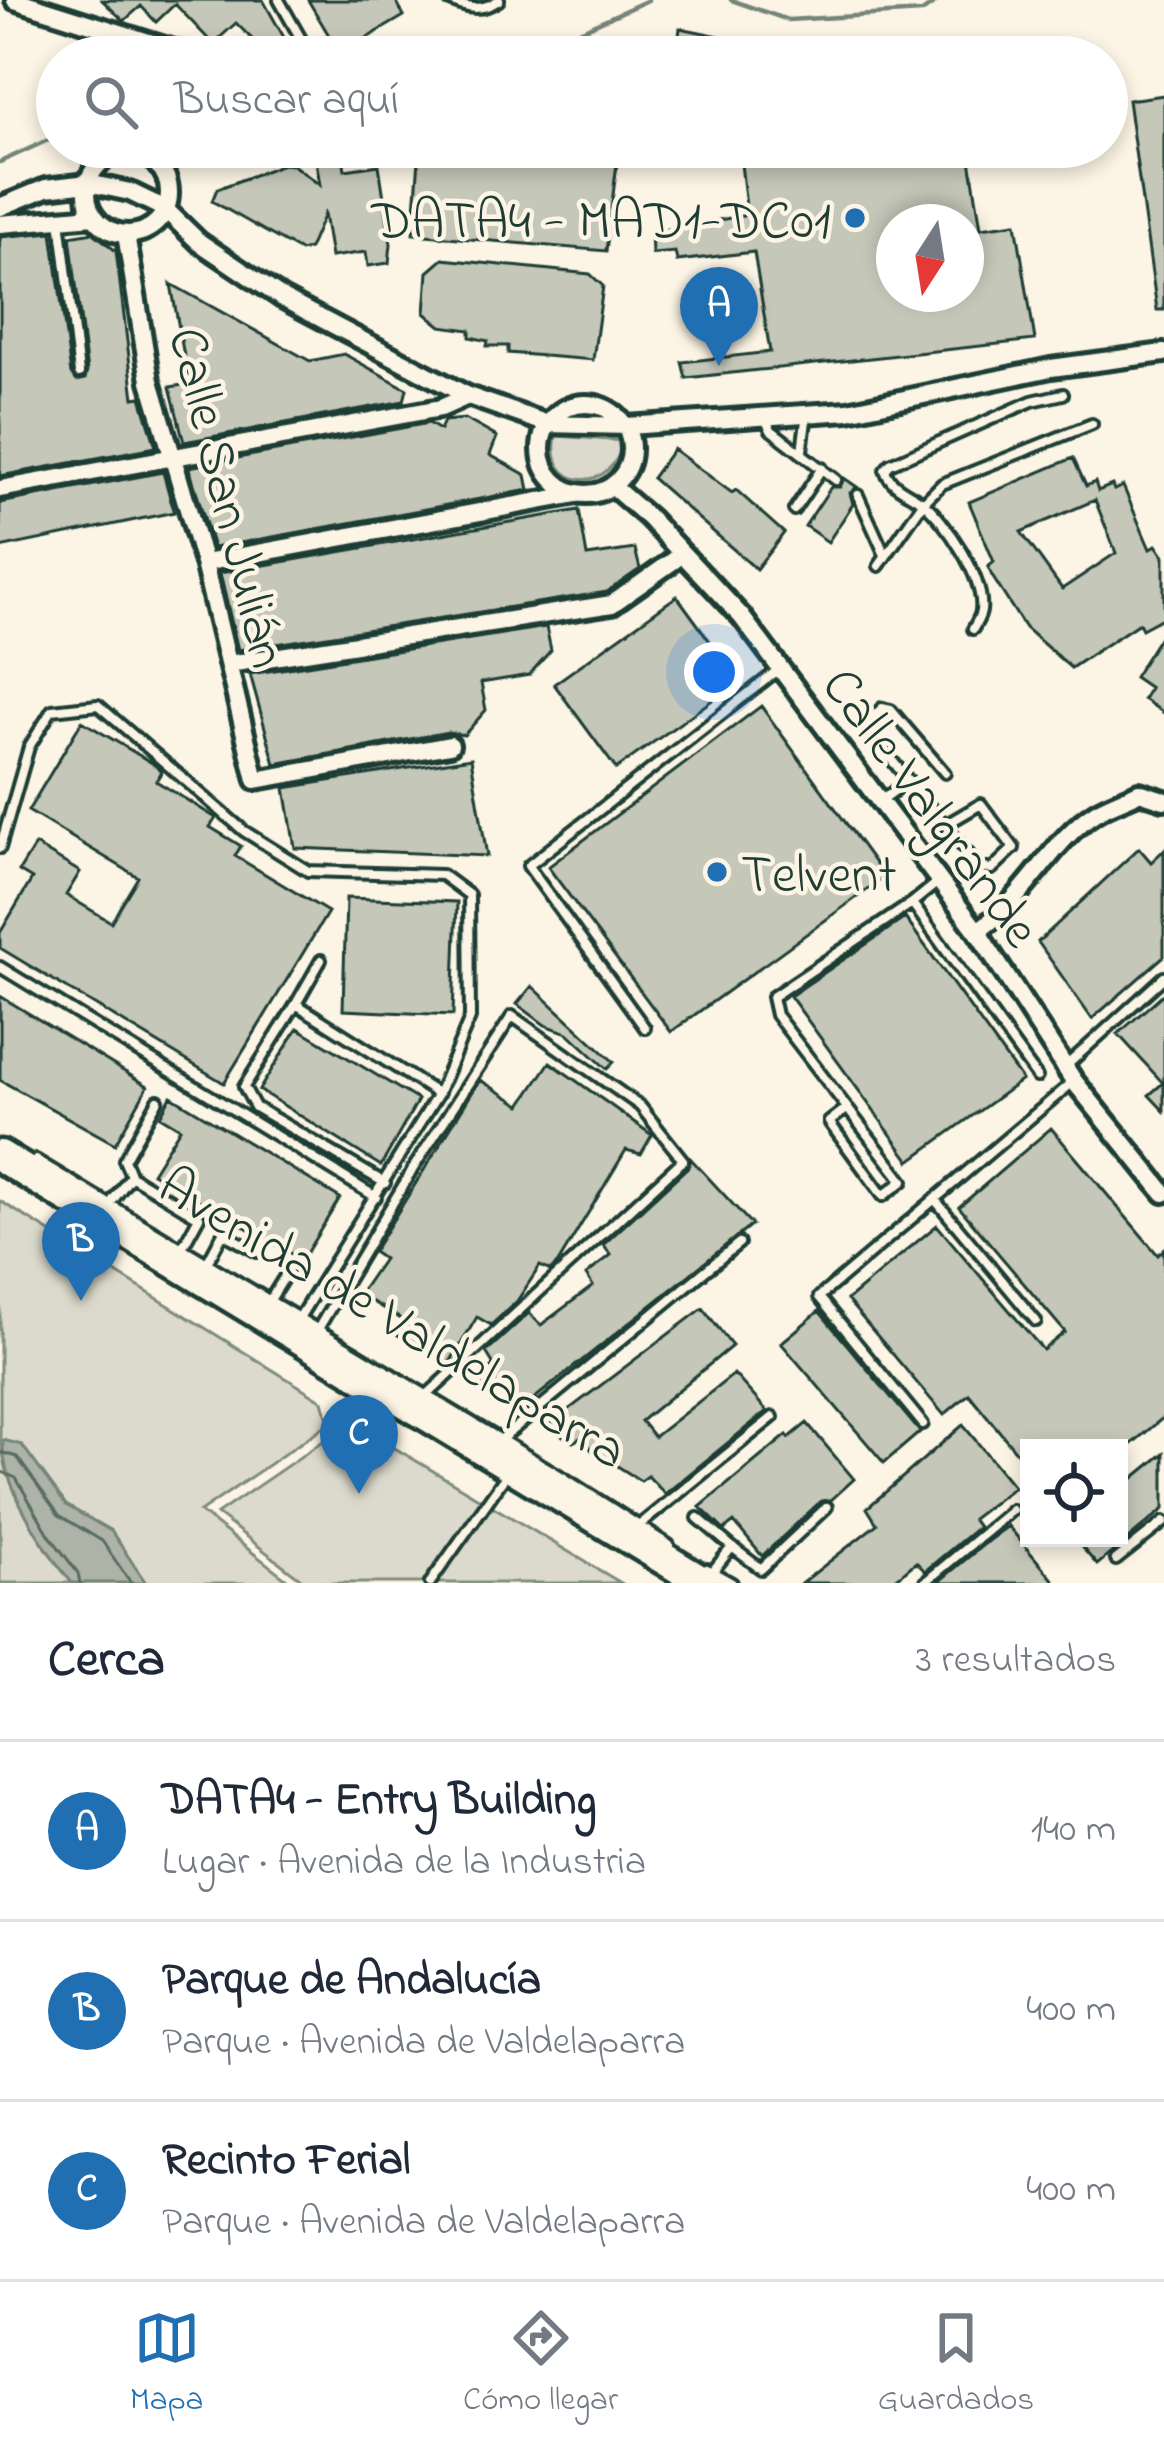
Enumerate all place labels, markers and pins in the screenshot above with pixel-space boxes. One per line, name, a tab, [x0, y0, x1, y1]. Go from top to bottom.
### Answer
place label: DATA4 - MAD1-DC01	[370, 185, 831, 263]
marker: DATA4 - MAD1-DC01	[842, 205, 868, 231]
pin: A	[680, 267, 758, 366]
place label: Telvent	[741, 839, 897, 917]
marker: Telvent	[704, 859, 730, 885]
pin: B	[42, 1202, 120, 1301]
pin: C	[320, 1395, 398, 1494]

